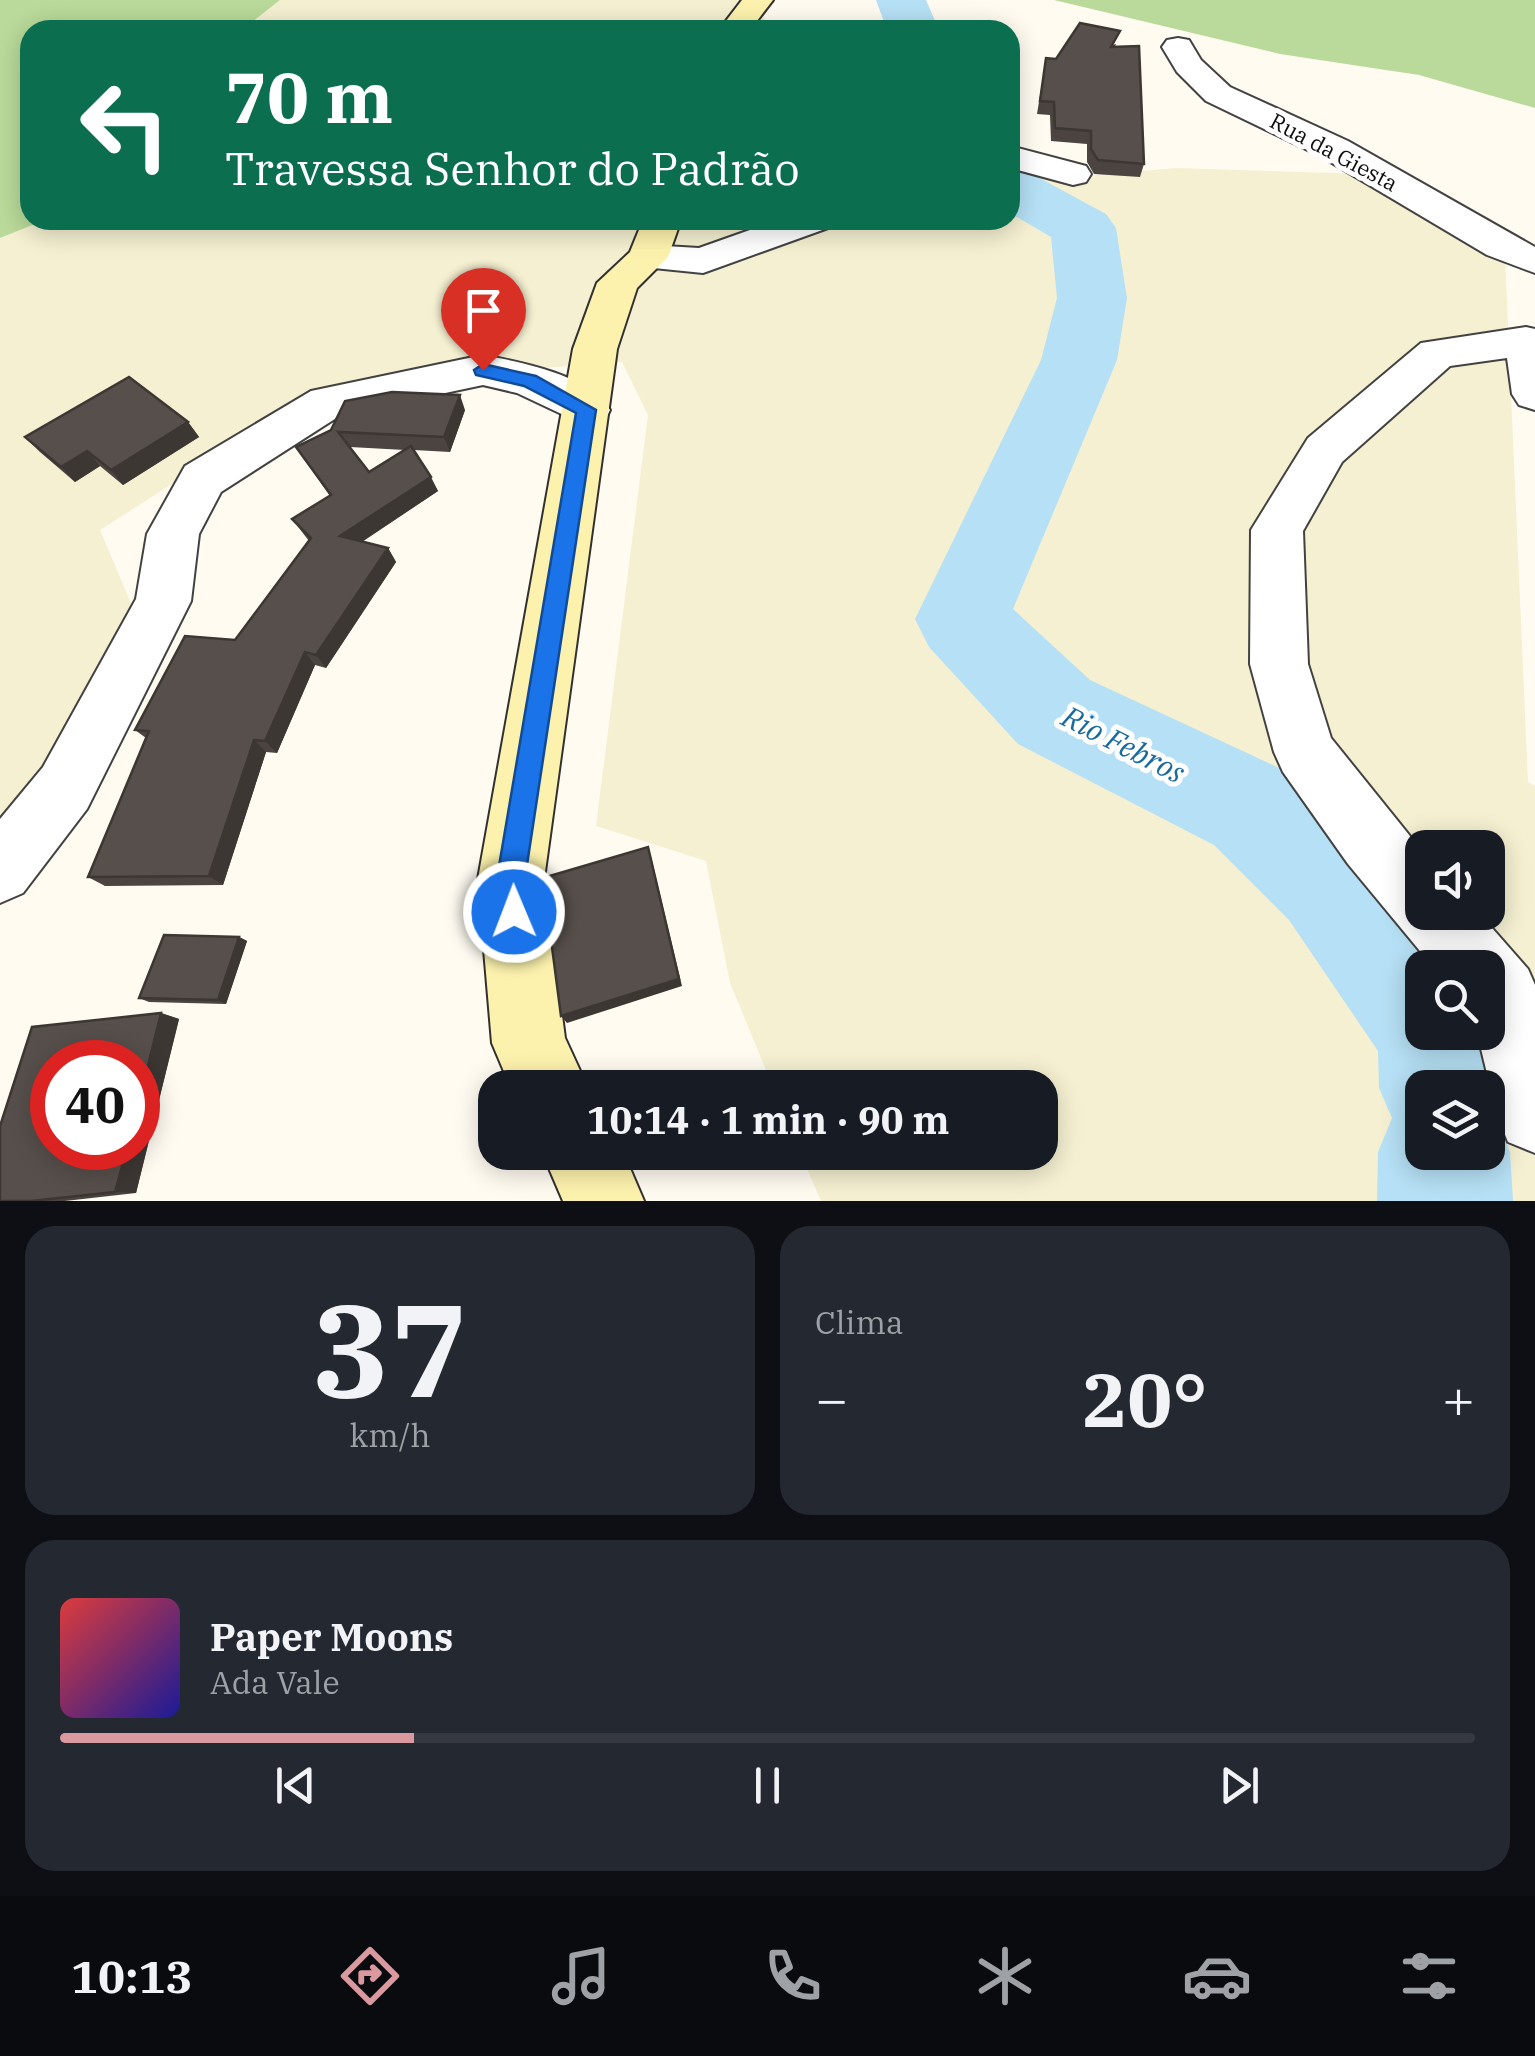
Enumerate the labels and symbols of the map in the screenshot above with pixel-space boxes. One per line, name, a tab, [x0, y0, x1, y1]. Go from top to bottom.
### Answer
street label: Rua da Giesta	[1265, 106, 1403, 197]
pin	[441, 268, 526, 371]
water label: Rio Febros	[1055, 696, 1192, 791]
position arrow	[462, 860, 566, 964]
speed limit sign: 40	[30, 1040, 160, 1170]

